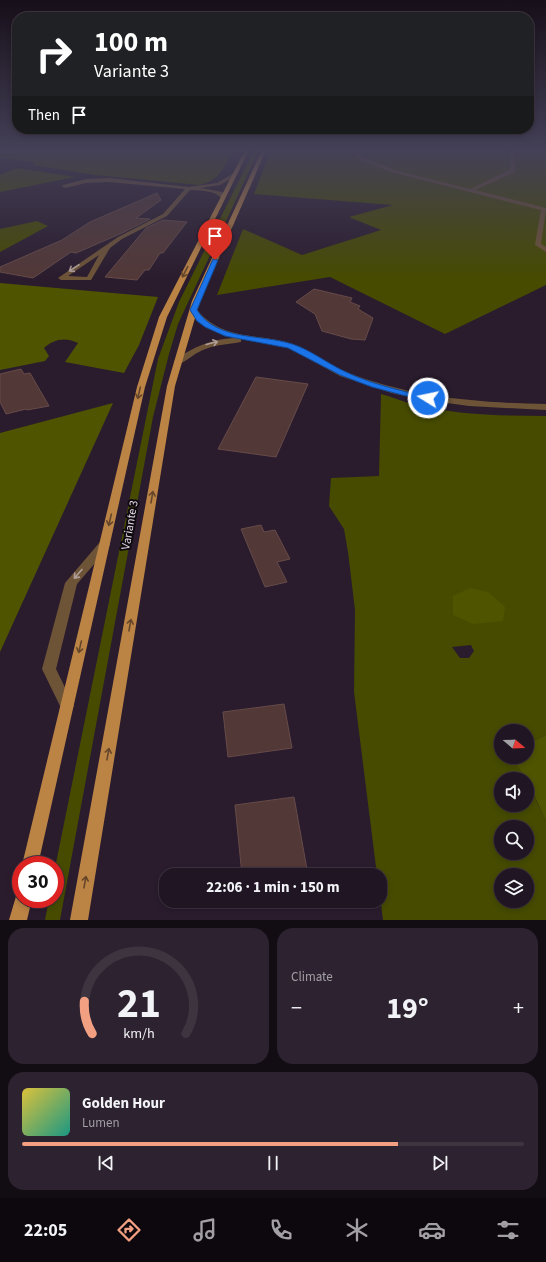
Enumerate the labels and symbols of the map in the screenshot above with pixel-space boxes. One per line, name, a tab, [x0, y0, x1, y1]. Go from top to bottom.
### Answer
pin	[198, 219, 232, 260]
one-way arrow	[68, 265, 80, 273]
one-way arrow	[181, 266, 188, 278]
one-way arrow	[205, 339, 218, 347]
position arrow	[407, 377, 449, 419]
one-way arrow	[135, 386, 143, 399]
one-way arrow	[148, 491, 156, 504]
street label: Variante 3	[117, 499, 143, 551]
one-way arrow	[105, 513, 113, 526]
one-way arrow	[74, 569, 83, 579]
one-way arrow	[126, 619, 134, 632]
one-way arrow	[76, 640, 84, 653]
north arrow	[494, 724, 534, 764]
one-way arrow	[104, 747, 112, 760]
speed limit sign: 30	[12, 856, 64, 908]
one-way arrow	[82, 875, 90, 888]

